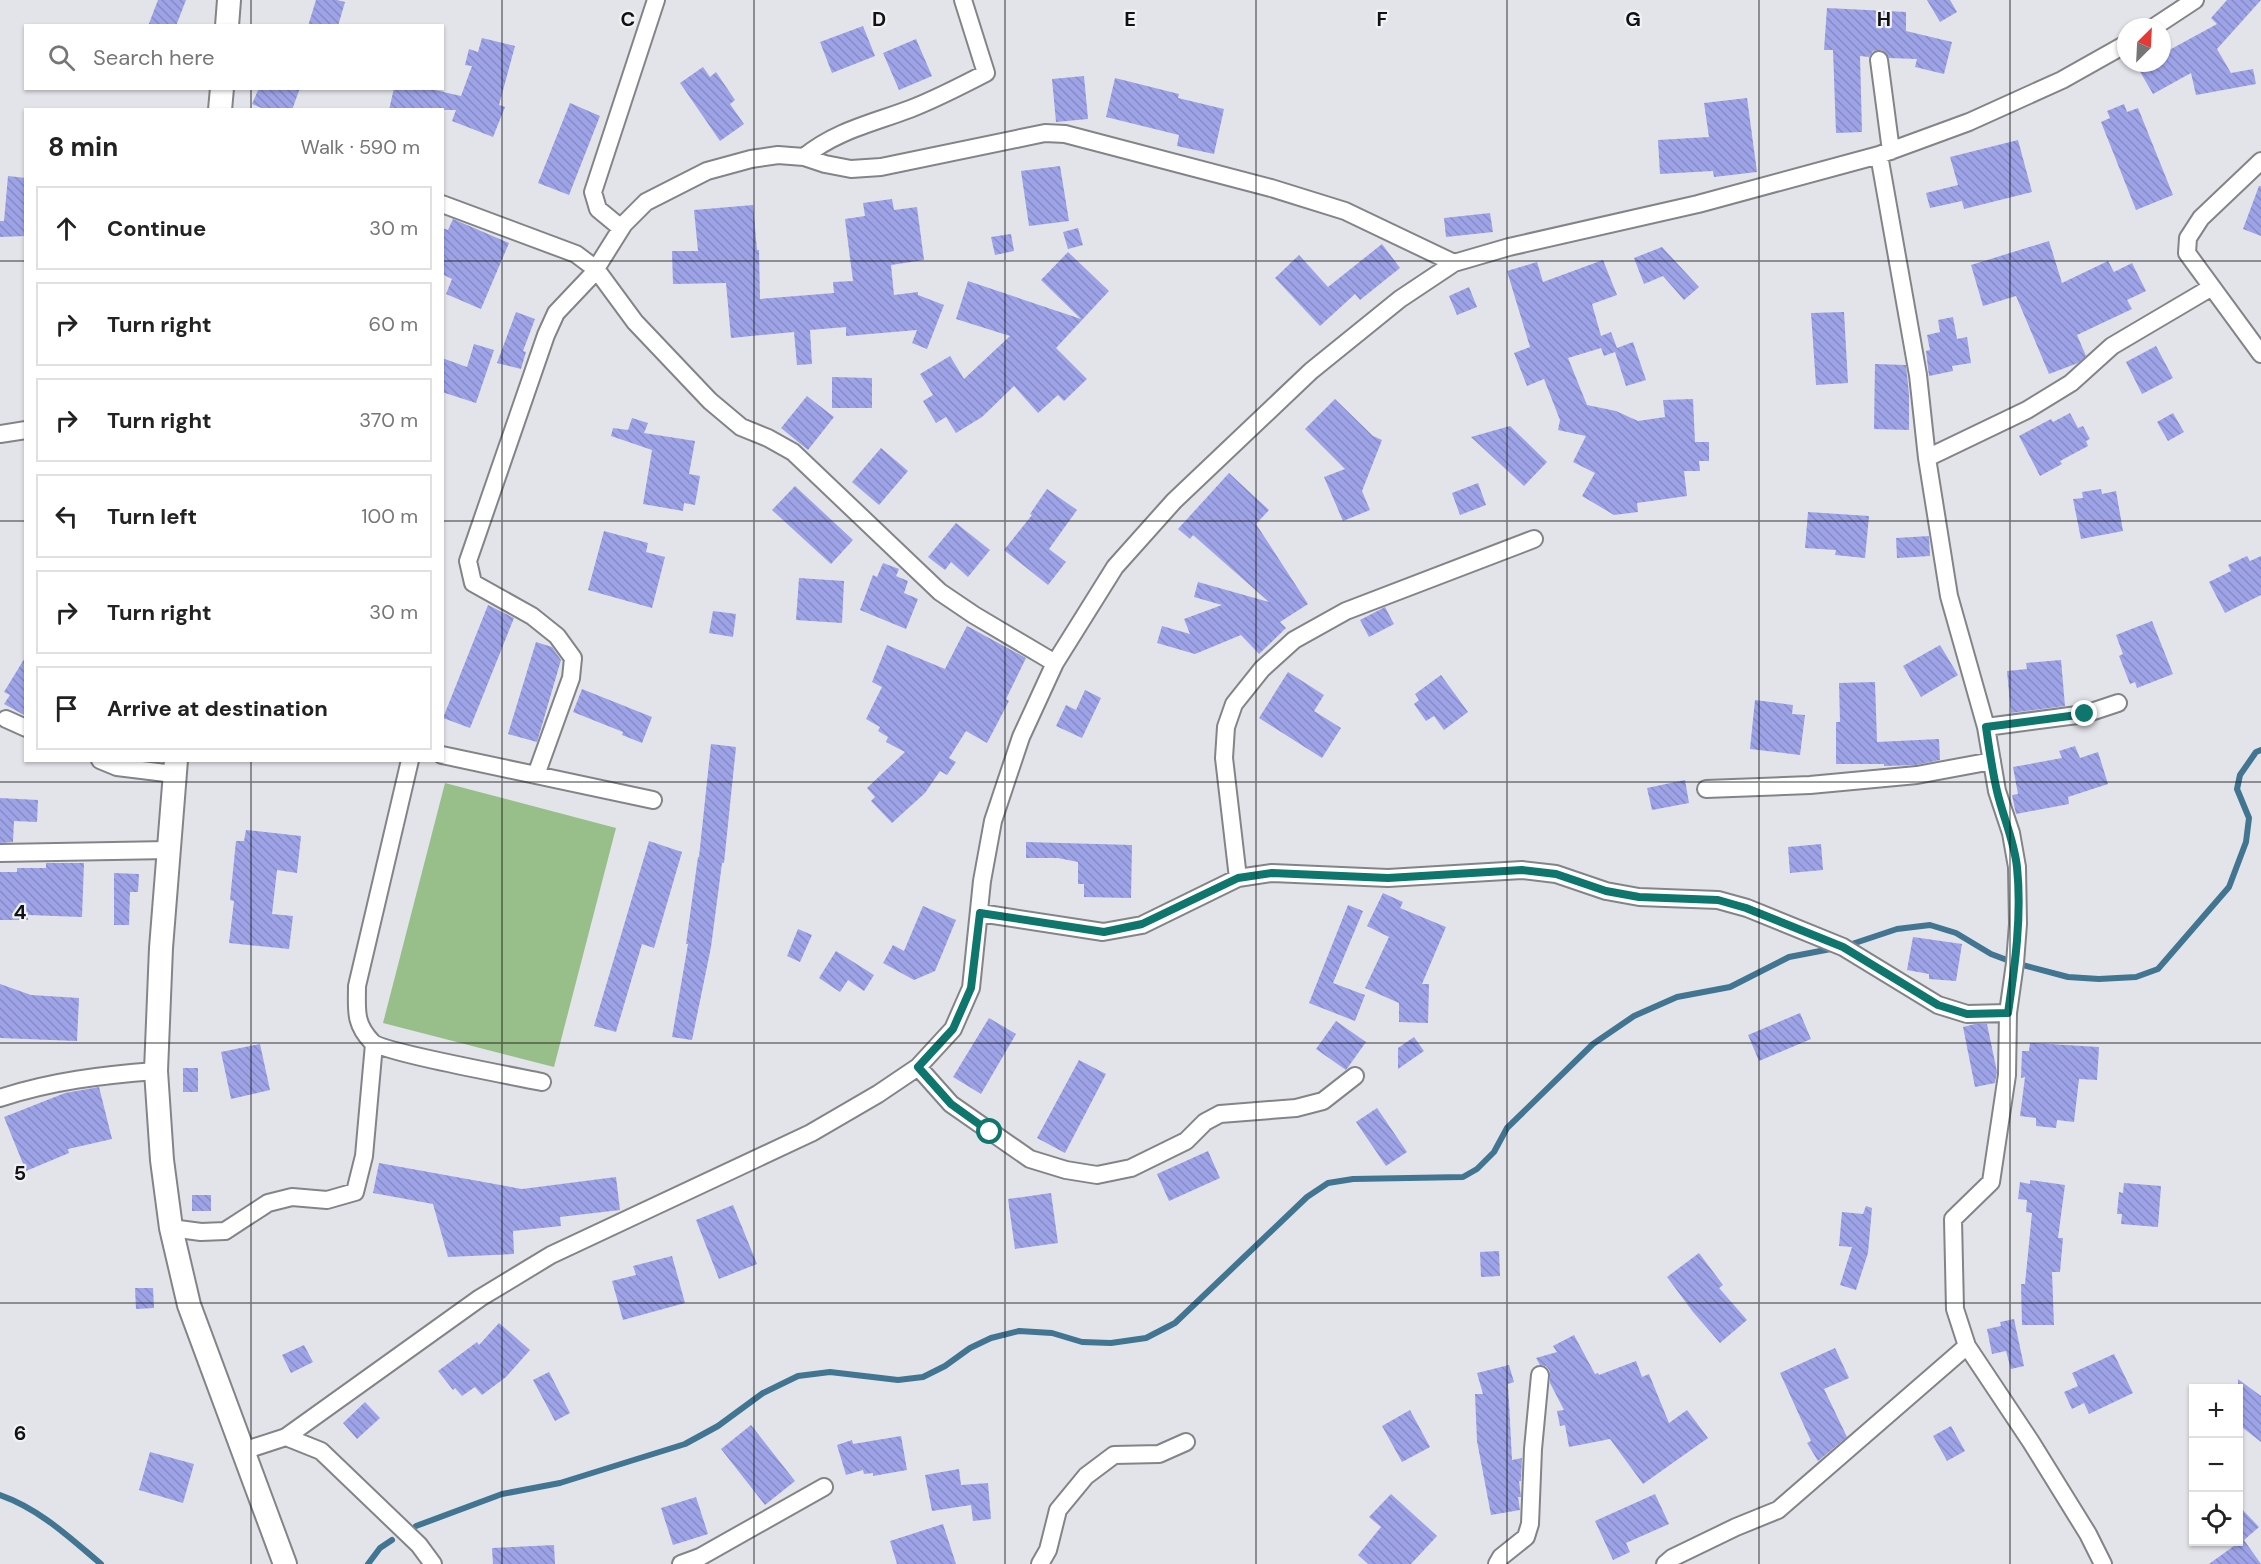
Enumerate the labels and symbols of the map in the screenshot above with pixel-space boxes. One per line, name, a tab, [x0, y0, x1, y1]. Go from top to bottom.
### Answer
text: C	[621, 6, 635, 32]
text: D	[872, 6, 886, 32]
text: E	[1124, 6, 1136, 32]
text: F	[1376, 6, 1388, 32]
text: G	[1625, 6, 1641, 32]
text: H	[1877, 6, 1891, 32]
north arrow	[2117, 18, 2171, 72]
route end	[2071, 700, 2097, 726]
text: 4	[14, 899, 27, 925]
route start	[976, 1118, 1002, 1144]
text: 5	[14, 1160, 26, 1186]
text: 6	[14, 1420, 26, 1446]

